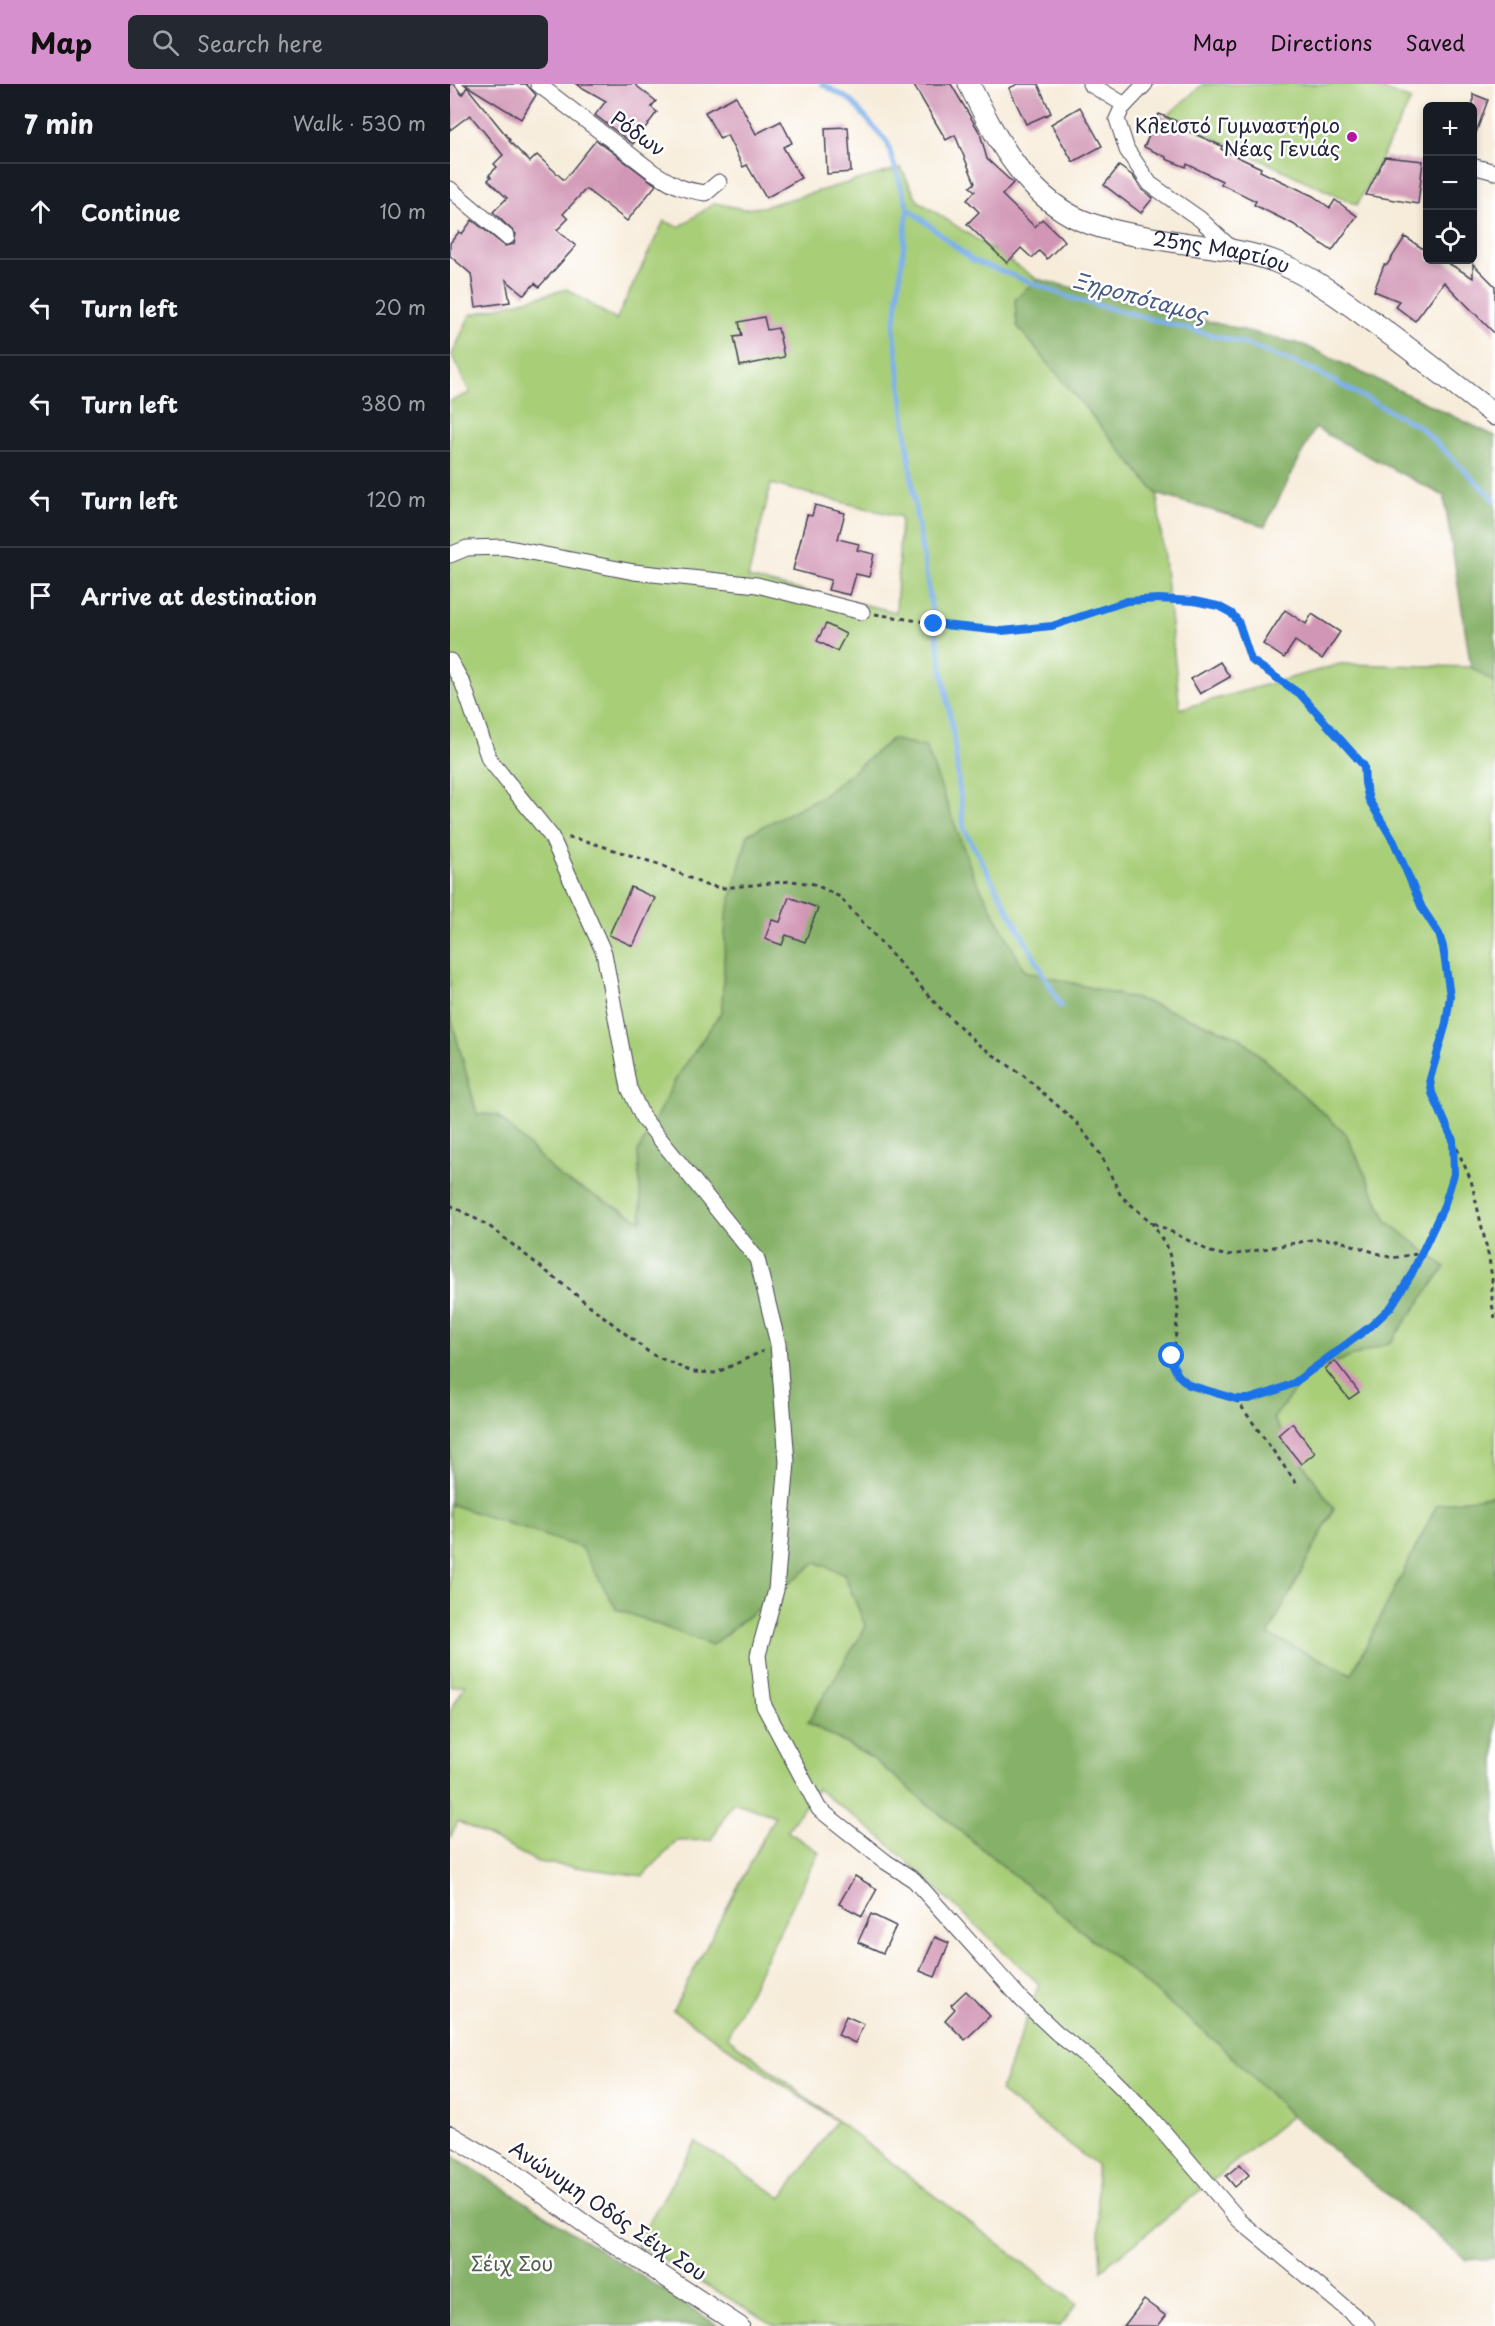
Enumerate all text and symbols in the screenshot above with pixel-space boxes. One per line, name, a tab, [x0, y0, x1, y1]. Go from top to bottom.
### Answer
search box	[128, 15, 548, 69]
text: Map	[30, 21, 92, 64]
icon: search	[149, 26, 182, 59]
text: Search here	[197, 26, 323, 59]
text: Map	[1192, 26, 1237, 58]
text: Directions	[1270, 26, 1372, 58]
text: Saved	[1405, 26, 1465, 58]
map controls	[1423, 102, 1477, 264]
button: +	[1423, 102, 1477, 156]
street label: Ρόδων	[605, 103, 672, 163]
text: 7 min	[24, 104, 94, 143]
text: Walk · 530 m	[293, 108, 426, 138]
place label: Κλειστό Γυμναστήριο Νέας Γενιάς	[1135, 110, 1340, 163]
marker: Κλειστό Γυμναστήριο Νέας Γενιάς	[1345, 130, 1359, 144]
button: −	[1423, 156, 1477, 210]
icon: ahead	[24, 195, 57, 228]
text: Continue	[81, 195, 180, 228]
text: 10 m	[379, 196, 426, 226]
button: locate	[1423, 210, 1477, 264]
street label: 25ης Μαρτίου	[1151, 222, 1295, 280]
water label: Ξηροπόταμος	[1070, 263, 1213, 330]
icon: left	[24, 291, 57, 324]
text: Turn left	[81, 291, 178, 324]
text: 20 m	[374, 292, 426, 322]
icon: left	[24, 387, 57, 420]
text: Turn left	[81, 387, 178, 420]
text: 380 m	[360, 388, 426, 418]
icon: left	[24, 483, 57, 516]
text: Turn left	[81, 483, 178, 516]
text: 120 m	[367, 484, 426, 514]
icon: arrive	[24, 579, 57, 612]
text: Arrive at destination	[81, 579, 317, 612]
route end	[920, 610, 946, 636]
route start	[1158, 1342, 1184, 1368]
street label: Ανώνυμη Οδός Σέιχ Σου	[504, 2135, 712, 2287]
park label: Σέιχ Σου	[471, 2252, 553, 2276]

